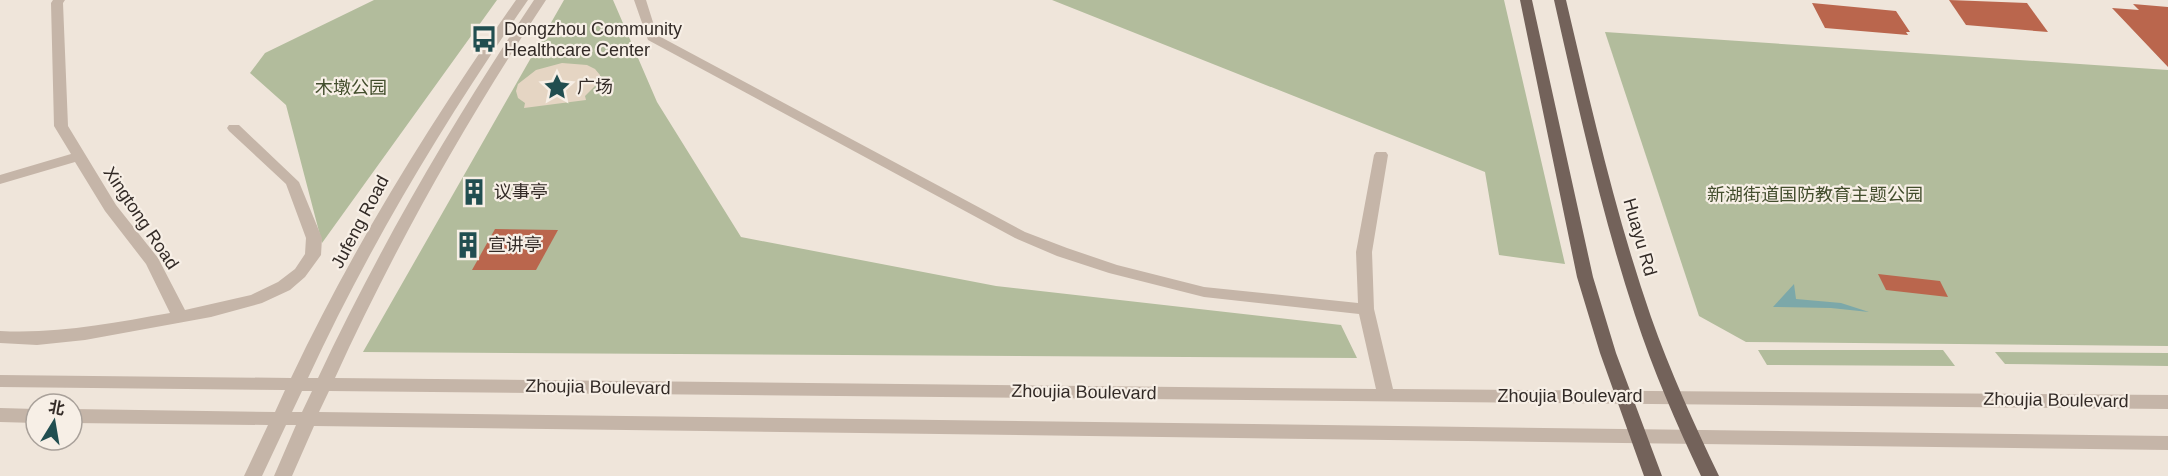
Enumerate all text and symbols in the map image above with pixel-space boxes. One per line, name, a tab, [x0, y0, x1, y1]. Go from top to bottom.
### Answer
place label: Dongzhou Community Healthcare Center	[504, 19, 682, 60]
bus stop icon: Dongzhou Community Healthcare Center	[469, 24, 499, 54]
place icon: 广场	[542, 72, 572, 102]
place label: 广场	[577, 77, 613, 97]
park label: 木墩公园	[315, 78, 387, 98]
street label: Xingtong Road	[99, 163, 183, 273]
street label: Jufeng Road	[327, 172, 393, 272]
building icon: 议事亭	[459, 177, 489, 207]
place label: 议事亭	[494, 182, 548, 202]
park label: 新湖街道国防教育主题公园	[1707, 185, 1923, 205]
street label: Huayu Rd	[1619, 196, 1661, 278]
building icon: 宣讲亭	[453, 230, 483, 260]
place label: 宣讲亭	[488, 235, 542, 255]
street label: Zhoujia Boulevard	[525, 376, 671, 398]
street label: Zhoujia Boulevard	[1011, 381, 1157, 403]
street label: Zhoujia Boulevard	[1497, 386, 1643, 406]
street label: Zhoujia Boulevard	[1983, 389, 2129, 411]
north arrow	[24, 392, 84, 452]
text: 北	[47, 398, 66, 418]

